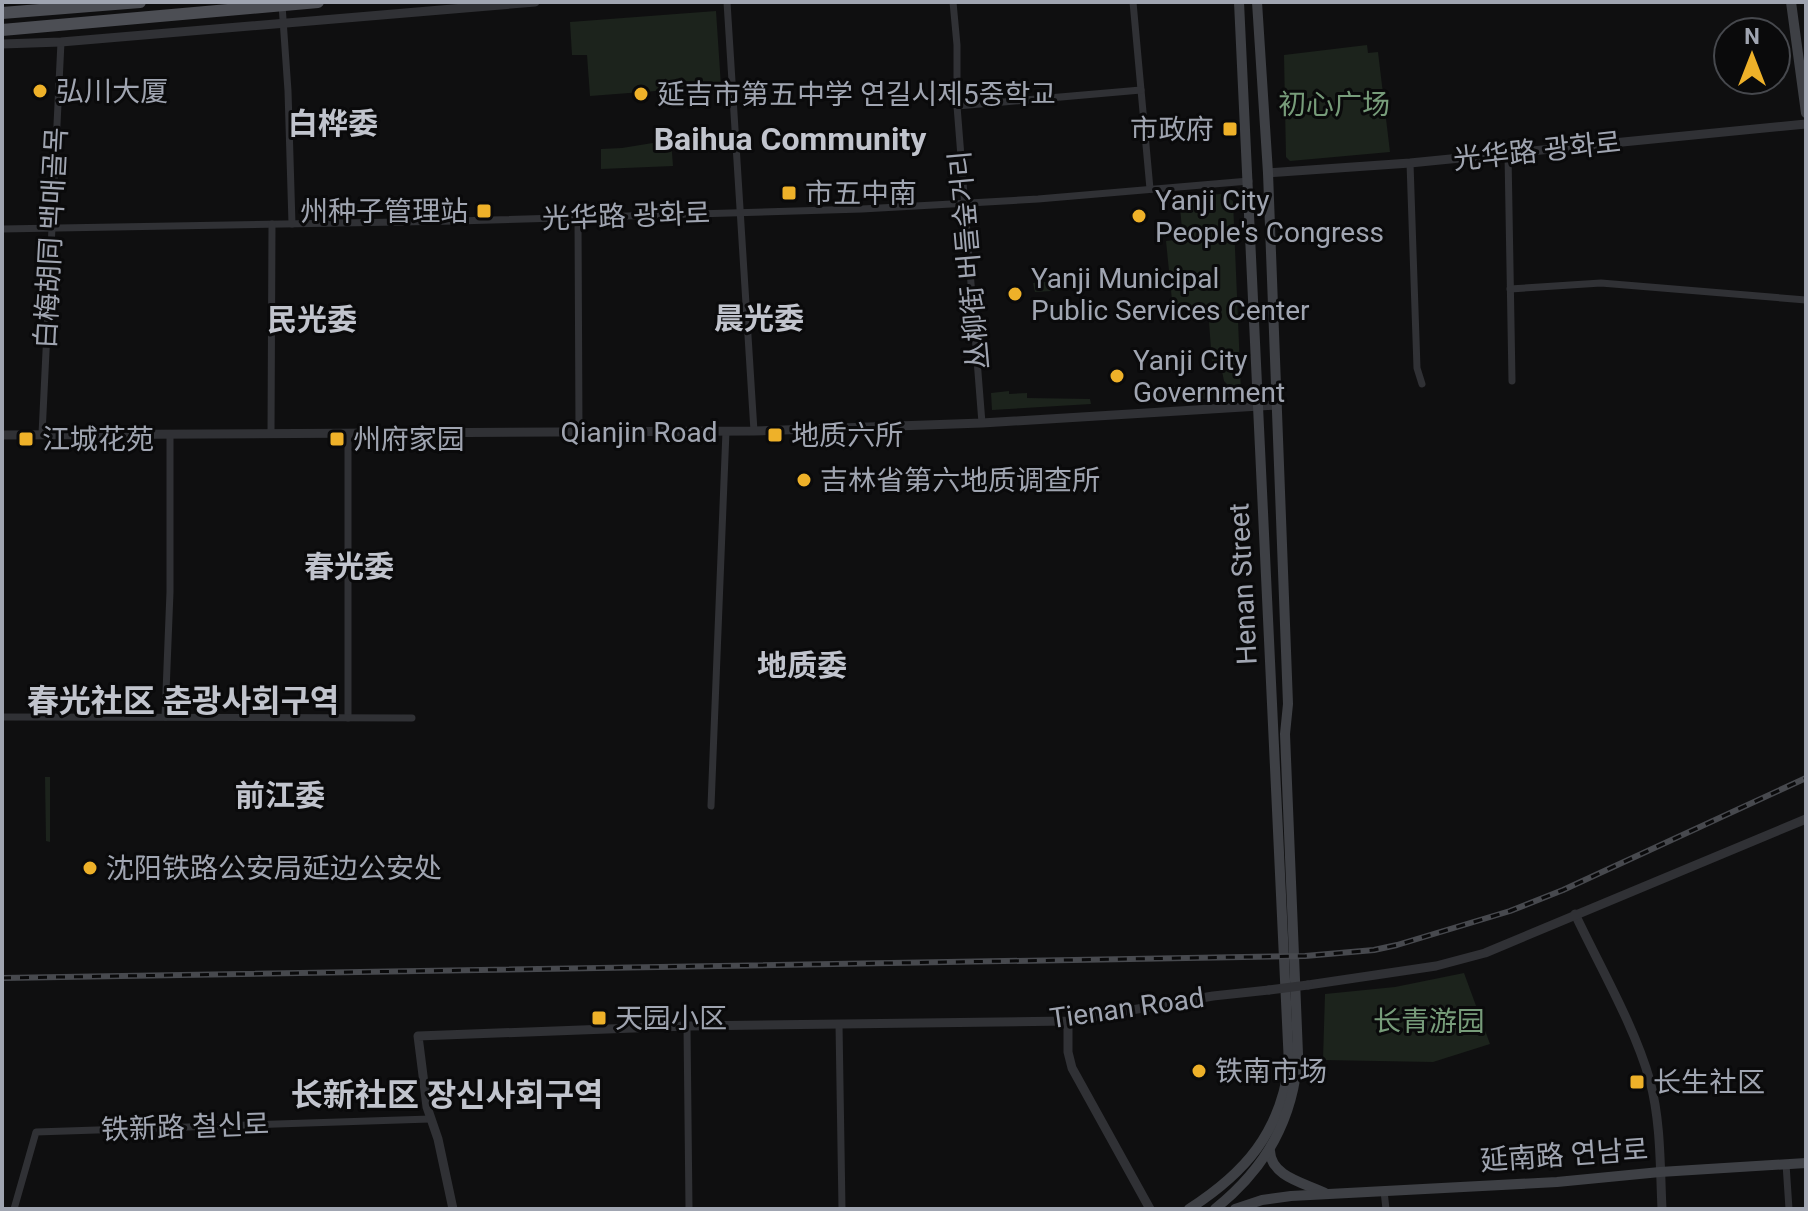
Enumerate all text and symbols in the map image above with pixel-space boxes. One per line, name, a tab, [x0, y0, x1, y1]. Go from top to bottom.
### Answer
north arrow	[1712, 16, 1792, 96]
text: N	[1744, 24, 1760, 49]
place label: 弘川大厦	[56, 75, 168, 108]
place label: 延吉市第五中学 연길시제5중학교	[657, 78, 1056, 111]
marker: 弘川大厦	[31, 82, 49, 100]
marker: 延吉市第五中学 연길시제5중학교	[632, 85, 650, 103]
park label: 初心广场	[1278, 88, 1390, 121]
district label: 白桦委	[288, 106, 378, 141]
place label: 市政府	[1130, 113, 1214, 146]
district label: Baihua Community	[654, 120, 927, 158]
marker: 市政府	[1221, 120, 1239, 138]
street label: 白梅胡同 백매골목	[29, 126, 73, 350]
street label: 光华路 광화로	[1452, 126, 1622, 176]
street label: 丛柳街 버들숲거리	[943, 149, 995, 371]
place label: 市五中南	[805, 177, 917, 210]
marker: 市五中南	[780, 184, 798, 202]
place label: Yanji City People's Congress	[1155, 184, 1384, 249]
place label: 州种子管理站	[300, 195, 468, 228]
street label: 光华路 광화로	[541, 197, 711, 235]
marker: 州种子管理站	[475, 202, 493, 220]
marker: Yanji City People's Congress	[1130, 207, 1148, 225]
place label: Yanji Municipal Public Services Center	[1031, 262, 1310, 327]
marker: Yanji Municipal Public Services Center	[1006, 285, 1024, 303]
district label: 晨光委	[714, 301, 804, 336]
district label: 民光委	[267, 302, 357, 337]
place label: Yanji City Government	[1133, 344, 1285, 409]
marker: Yanji City Government	[1108, 367, 1126, 385]
street label: Qianjin Road	[561, 416, 717, 449]
place label: 地质六所	[791, 419, 903, 452]
place label: 江城花苑	[42, 423, 154, 456]
place label: 州府家园	[353, 423, 465, 456]
marker: 地质六所	[766, 426, 784, 444]
marker: 江城花苑	[17, 430, 35, 448]
marker: 州府家园	[328, 430, 346, 448]
place label: 吉林省第六地质调查所	[820, 464, 1100, 497]
marker: 吉林省第六地质调查所	[795, 471, 813, 489]
street label: Henan Street	[1222, 502, 1264, 666]
district label: 春光委	[304, 549, 394, 584]
district label: 地质委	[757, 648, 847, 683]
district label: 春光社区 춘광사회구역	[27, 682, 339, 720]
district label: 前江委	[235, 778, 325, 813]
place label: 沈阳铁路公安局延边公安处	[106, 852, 442, 885]
marker: 沈阳铁路公安局延边公安处	[81, 859, 99, 877]
street label: Tienan Road	[1048, 981, 1206, 1035]
place label: 天园小区	[615, 1002, 727, 1035]
park label: 长青游园	[1373, 1005, 1485, 1038]
marker: 天园小区	[590, 1009, 608, 1027]
place label: 铁南市场	[1215, 1055, 1327, 1088]
marker: 铁南市场	[1190, 1062, 1208, 1080]
place label: 长生社区	[1653, 1066, 1765, 1099]
marker: 长生社区	[1628, 1073, 1646, 1091]
district label: 长新社区 장신사회구역	[291, 1076, 603, 1114]
street label: 铁新路 철신로	[100, 1108, 270, 1146]
street label: 延南路 연남로	[1479, 1133, 1649, 1177]

